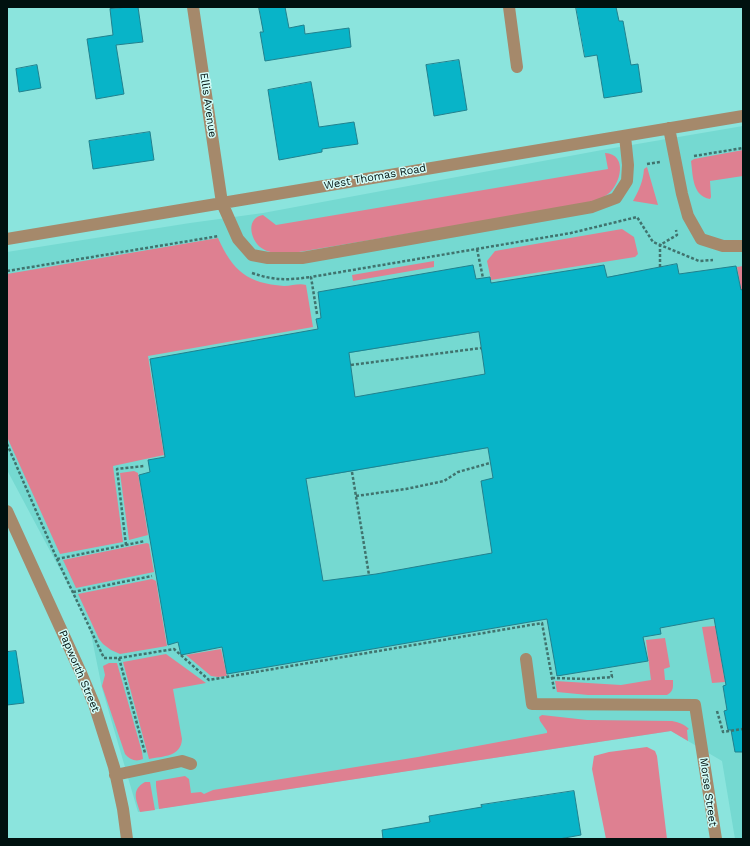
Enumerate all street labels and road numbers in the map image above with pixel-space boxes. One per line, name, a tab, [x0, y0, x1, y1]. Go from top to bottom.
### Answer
street label: Ellis Avenue	[197, 72, 219, 138]
street label: West Thomas Road	[323, 162, 427, 192]
street label: Papworth Street	[56, 628, 102, 714]
street label: Morse Street	[697, 757, 719, 827]

